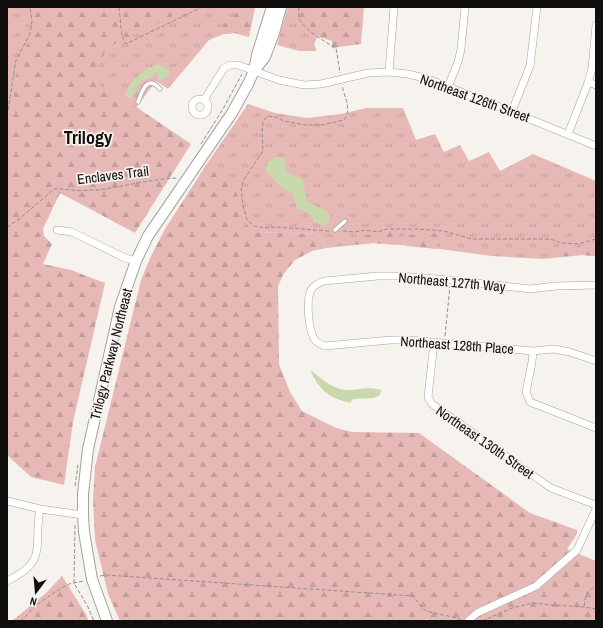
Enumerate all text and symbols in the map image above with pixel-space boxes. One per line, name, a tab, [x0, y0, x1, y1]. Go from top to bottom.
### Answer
street label: Northeast 126th Street	[418, 70, 532, 126]
district label: Trilogy	[64, 125, 113, 150]
street label: Enclaves Trail	[76, 162, 150, 188]
street label: Northeast 127th Way	[398, 268, 507, 296]
street label: Trilogy Parkway Northeast	[86, 286, 136, 422]
street label: Northeast 128th Place	[400, 332, 514, 358]
street label: Northeast 130th Street	[433, 401, 537, 483]
north arrow	[16, 572, 56, 612]
text: N	[28, 594, 38, 609]

